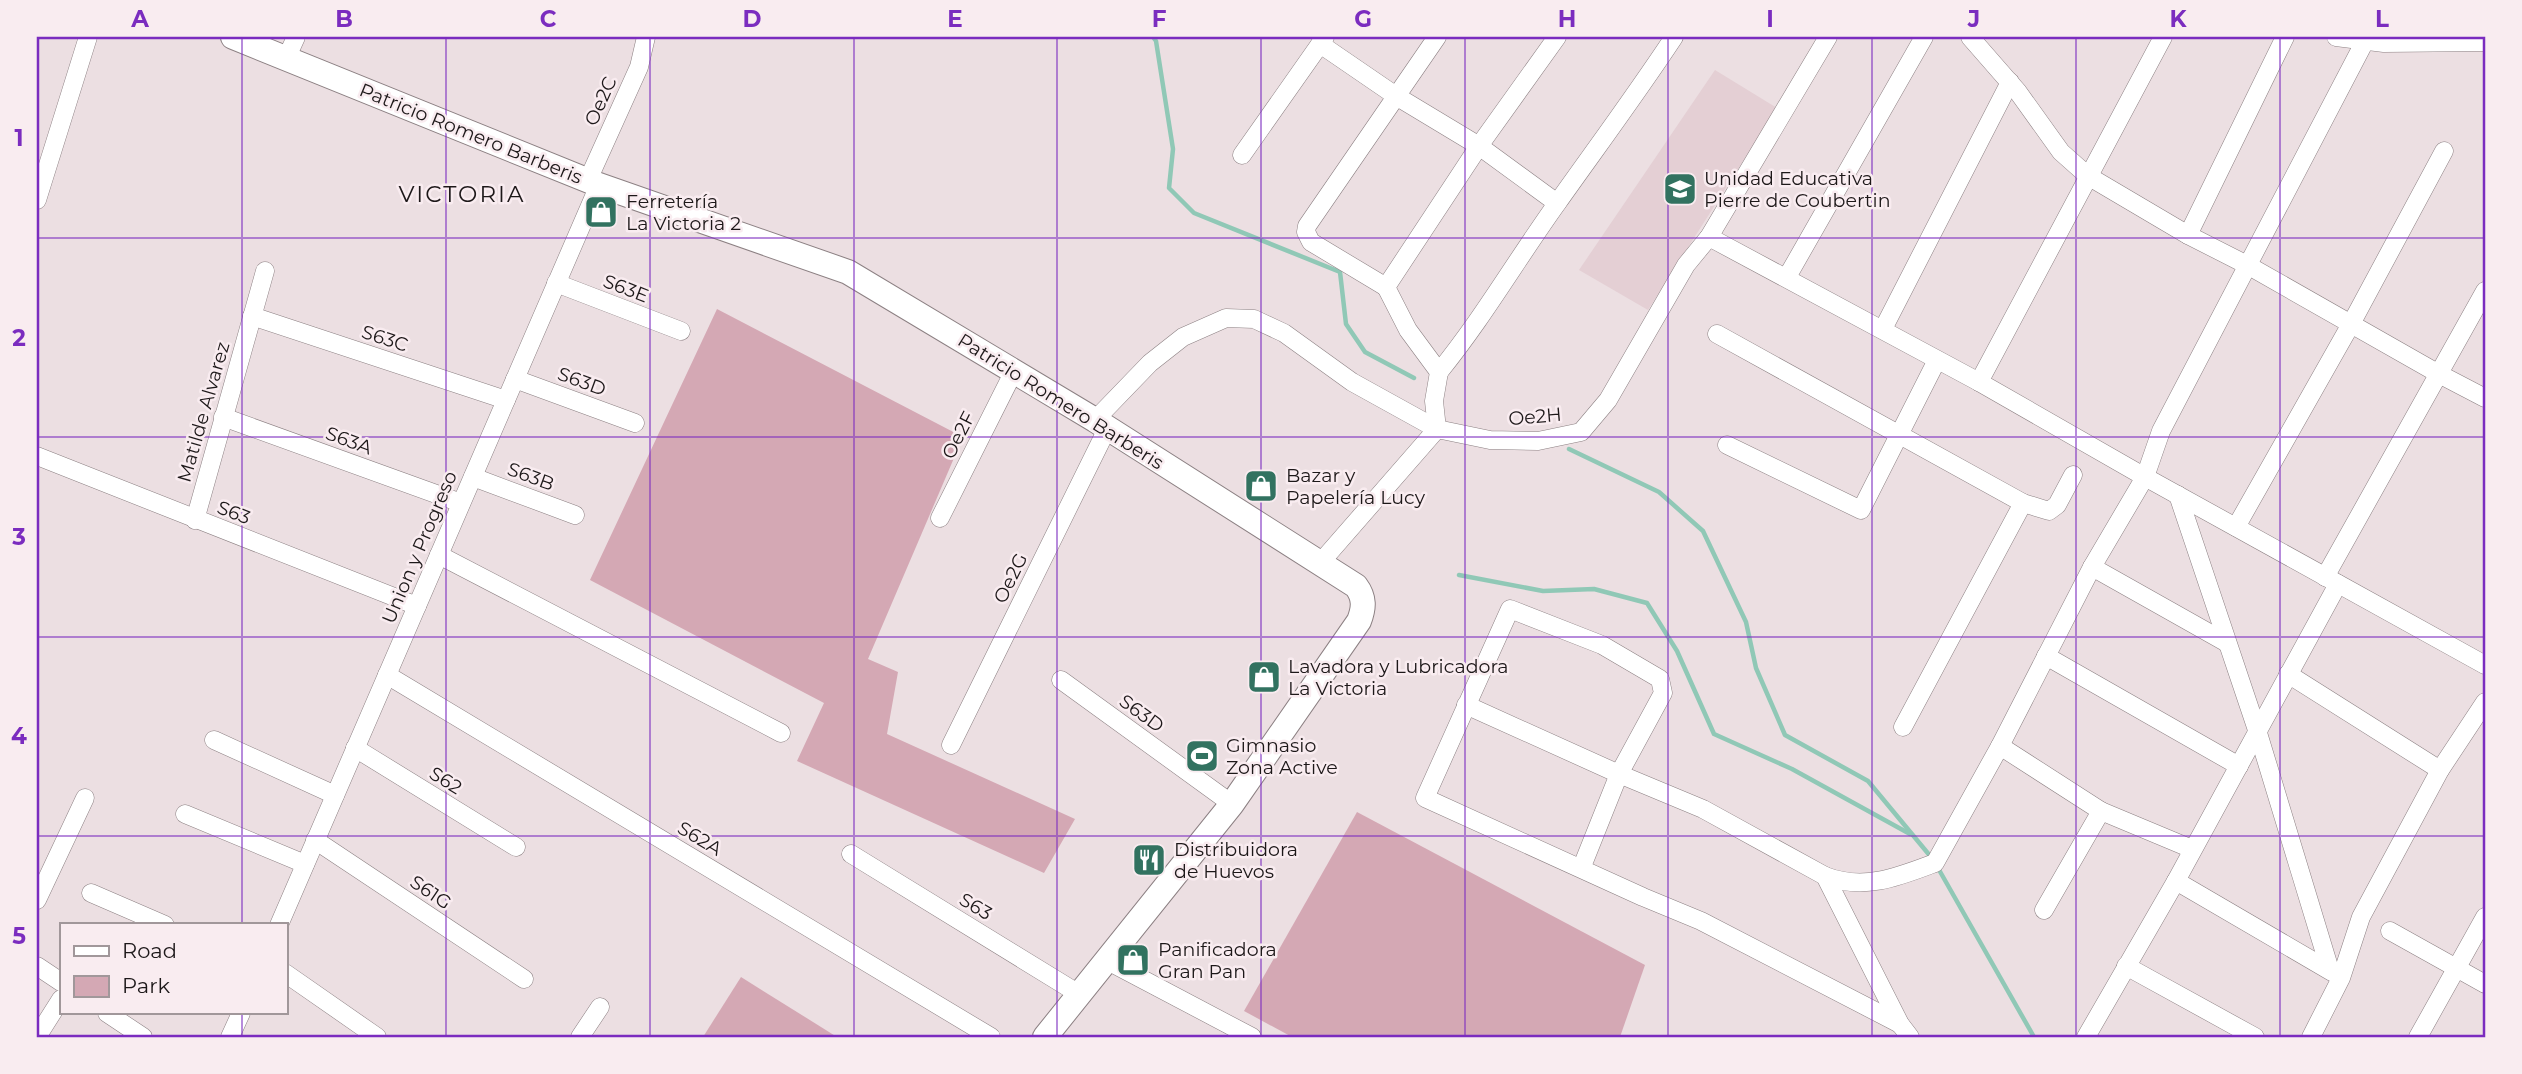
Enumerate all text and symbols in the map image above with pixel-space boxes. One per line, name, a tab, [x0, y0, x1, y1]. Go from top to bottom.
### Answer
text: A	[130, 5, 149, 33]
text: B	[335, 5, 353, 33]
text: C	[540, 5, 557, 33]
text: D	[743, 5, 762, 33]
text: E	[947, 5, 963, 33]
text: F	[1152, 5, 1167, 33]
text: G	[1354, 5, 1372, 33]
text: H	[1558, 5, 1576, 33]
text: I	[1766, 5, 1774, 33]
text: J	[1967, 5, 1980, 33]
text: K	[2169, 5, 2187, 33]
text: L	[2375, 5, 2389, 33]
street label: Oe2C	[579, 73, 621, 129]
street label: Patricio Romero Barberis	[356, 78, 586, 189]
text: 1	[14, 124, 24, 152]
place label: Unidad Educativa Pierre de Coubertin	[1704, 167, 1891, 212]
school or university icon: Unidad Educativa Pierre de Coubertin	[1661, 170, 1699, 208]
district label: VICTORIA	[399, 180, 525, 208]
place label: Ferretería La Victoria 2	[626, 190, 741, 235]
shop icon: Ferretería La Victoria 2	[582, 193, 620, 231]
street label: S63E	[600, 269, 652, 308]
street label: S63C	[359, 320, 411, 357]
text: 2	[12, 324, 26, 352]
street label: Patricio Romero Barberis	[954, 329, 1168, 474]
street label: Matilde Alvarez	[172, 339, 235, 485]
street label: S63D	[555, 362, 609, 401]
street label: Oe2H	[1507, 403, 1563, 430]
street label: Oe2F	[937, 408, 980, 463]
street label: S63A	[323, 422, 375, 460]
street label: S63B	[504, 457, 557, 496]
place label: Bazar y Papelería Lucy	[1286, 464, 1426, 509]
street label: Union y Progreso	[377, 467, 462, 627]
shop icon: Bazar y Papelería Lucy	[1242, 467, 1280, 505]
street label: S63	[214, 496, 254, 529]
text: 3	[11, 523, 26, 551]
street label: Oe2G	[989, 549, 1032, 607]
place label: Lavadora y Lubricadora La Victoria	[1288, 655, 1509, 700]
shop icon: Lavadora y Lubricadora La Victoria	[1245, 658, 1283, 696]
street label: S63D	[1115, 690, 1169, 737]
text: 4	[11, 722, 27, 750]
place label: Gimnasio Zona Active	[1226, 734, 1338, 779]
sports icon: Gimnasio Zona Active	[1183, 737, 1221, 775]
street label: S62	[425, 762, 466, 799]
street label: S62A	[673, 816, 726, 861]
place label: Distribuidora de Huevos	[1174, 838, 1298, 883]
restaurant icon: Distribuidora de Huevos	[1130, 841, 1168, 879]
street label: S61G	[406, 870, 456, 914]
street label: S63	[955, 888, 996, 925]
text: 5	[12, 922, 26, 950]
legend	[60, 923, 287, 1014]
text: Road	[122, 938, 177, 963]
place label: Panificadora Gran Pan	[1158, 938, 1277, 983]
shop icon: Panificadora Gran Pan	[1114, 941, 1152, 979]
text: Park	[122, 973, 170, 998]

